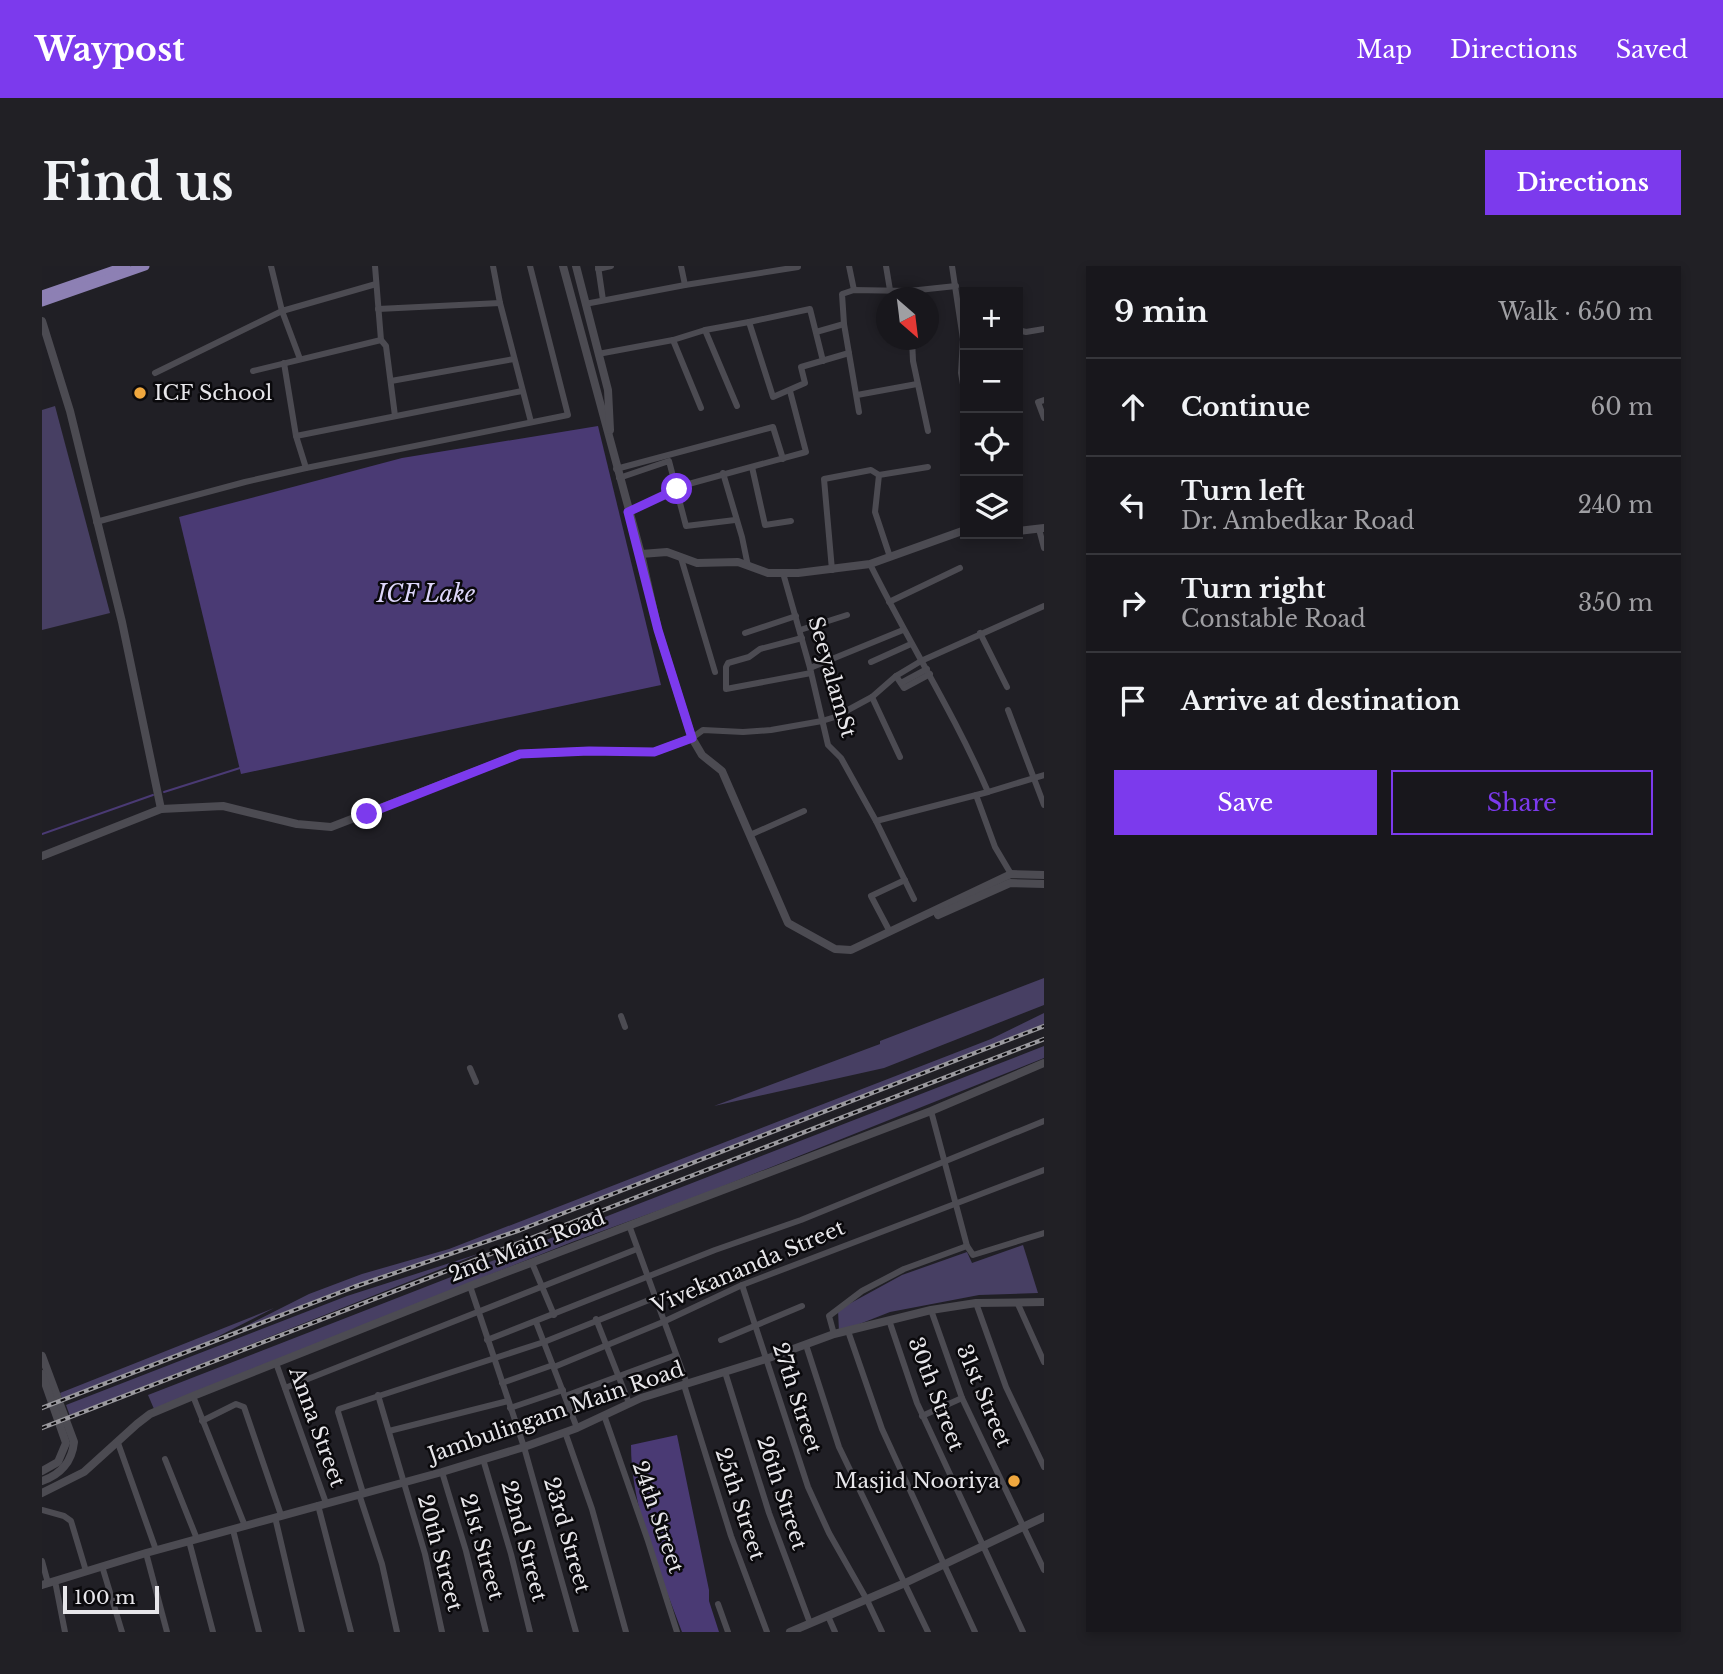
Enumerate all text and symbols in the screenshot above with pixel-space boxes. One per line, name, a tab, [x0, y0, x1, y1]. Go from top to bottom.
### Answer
text: Waypost	[35, 29, 185, 70]
text: Map	[1356, 35, 1412, 64]
text: Directions	[1450, 35, 1578, 64]
text: Saved	[1616, 35, 1688, 64]
button: Directions	[1485, 150, 1681, 215]
text: Find us	[42, 152, 234, 213]
north arrow	[876, 287, 939, 350]
map controls	[960, 287, 1023, 539]
button: +	[960, 287, 1023, 350]
text: 9 min	[1114, 293, 1208, 330]
text: Walk · 650 m	[1499, 298, 1653, 326]
button: −	[960, 350, 1023, 413]
place label: ICF School	[154, 380, 273, 406]
marker: ICF School	[132, 385, 148, 401]
icon: ahead	[1114, 388, 1152, 426]
text: Continue	[1181, 391, 1310, 423]
text: 60 m	[1591, 393, 1653, 421]
button: locate	[960, 413, 1023, 476]
route start	[661, 473, 692, 504]
text: Turn left	[1181, 475, 1305, 507]
button: layers	[960, 476, 1023, 539]
icon: left	[1114, 486, 1152, 524]
text: 240 m	[1578, 491, 1653, 519]
text: Dr. Ambedkar Road	[1181, 507, 1414, 535]
text: Turn right	[1181, 573, 1326, 605]
water label: ICF Lake	[376, 580, 476, 608]
icon: right	[1114, 584, 1152, 622]
text: 350 m	[1578, 589, 1653, 617]
text: Constable Road	[1181, 605, 1366, 633]
street label: SeeyalamSt	[802, 614, 862, 740]
icon: arrive	[1114, 682, 1152, 720]
text: Arrive at destination	[1181, 685, 1461, 717]
button: Save	[1114, 770, 1377, 835]
button: Share	[1391, 770, 1653, 835]
route end	[351, 798, 382, 829]
street label: 2nd Main Road	[445, 1204, 609, 1288]
street label: Vivekananda Street	[646, 1214, 849, 1320]
street label: 30th Street	[902, 1334, 970, 1455]
street label: 27th Street	[767, 1339, 827, 1457]
street label: 31st Street	[951, 1341, 1017, 1451]
street label: Jambulingam Main Road	[422, 1356, 687, 1469]
street label: Anna Street	[283, 1363, 351, 1491]
street label: 26th Street	[751, 1433, 813, 1553]
street label: 25th Street	[710, 1445, 770, 1563]
street label: 24th Street	[627, 1458, 689, 1577]
place label: Masjid Nooriya	[835, 1468, 1000, 1494]
marker: Masjid Nooriya	[1006, 1473, 1022, 1489]
street label: 23rd Street	[538, 1474, 596, 1596]
street label: 22nd Street	[495, 1478, 553, 1604]
street label: 21st Street	[454, 1491, 510, 1603]
street label: 20th Street	[412, 1492, 468, 1614]
scale bar	[63, 1583, 159, 1615]
text: 100 m	[74, 1586, 135, 1609]

